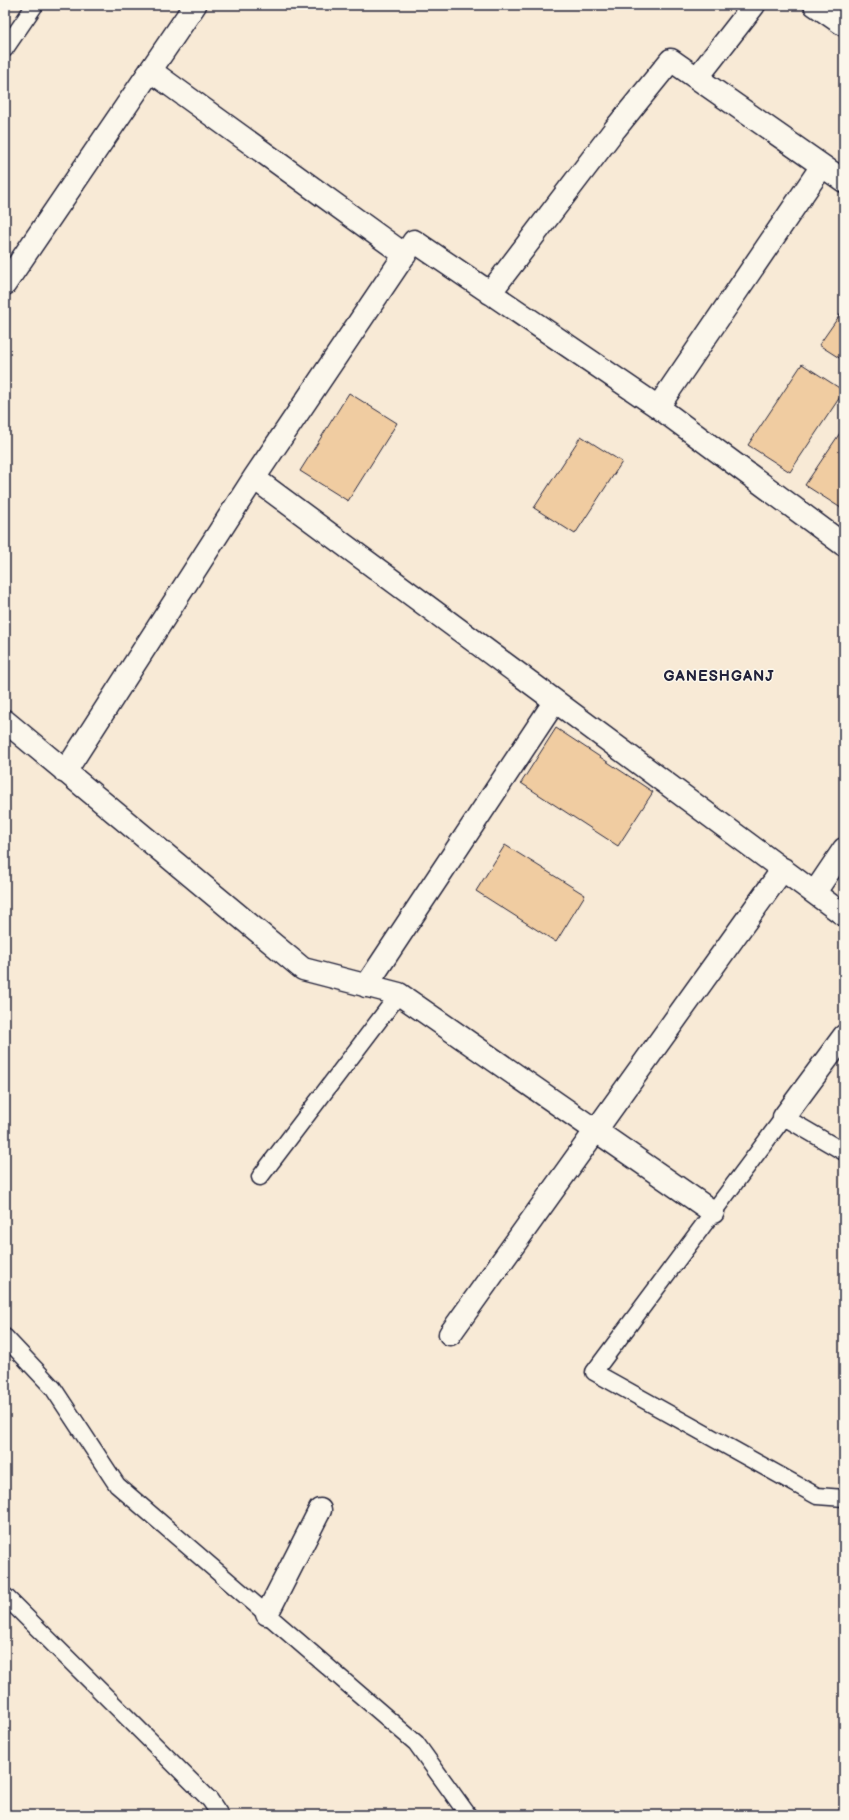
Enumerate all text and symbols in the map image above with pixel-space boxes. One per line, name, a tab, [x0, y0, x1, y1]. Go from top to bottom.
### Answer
district label: GANESHGANJ	[663, 667, 775, 686]

